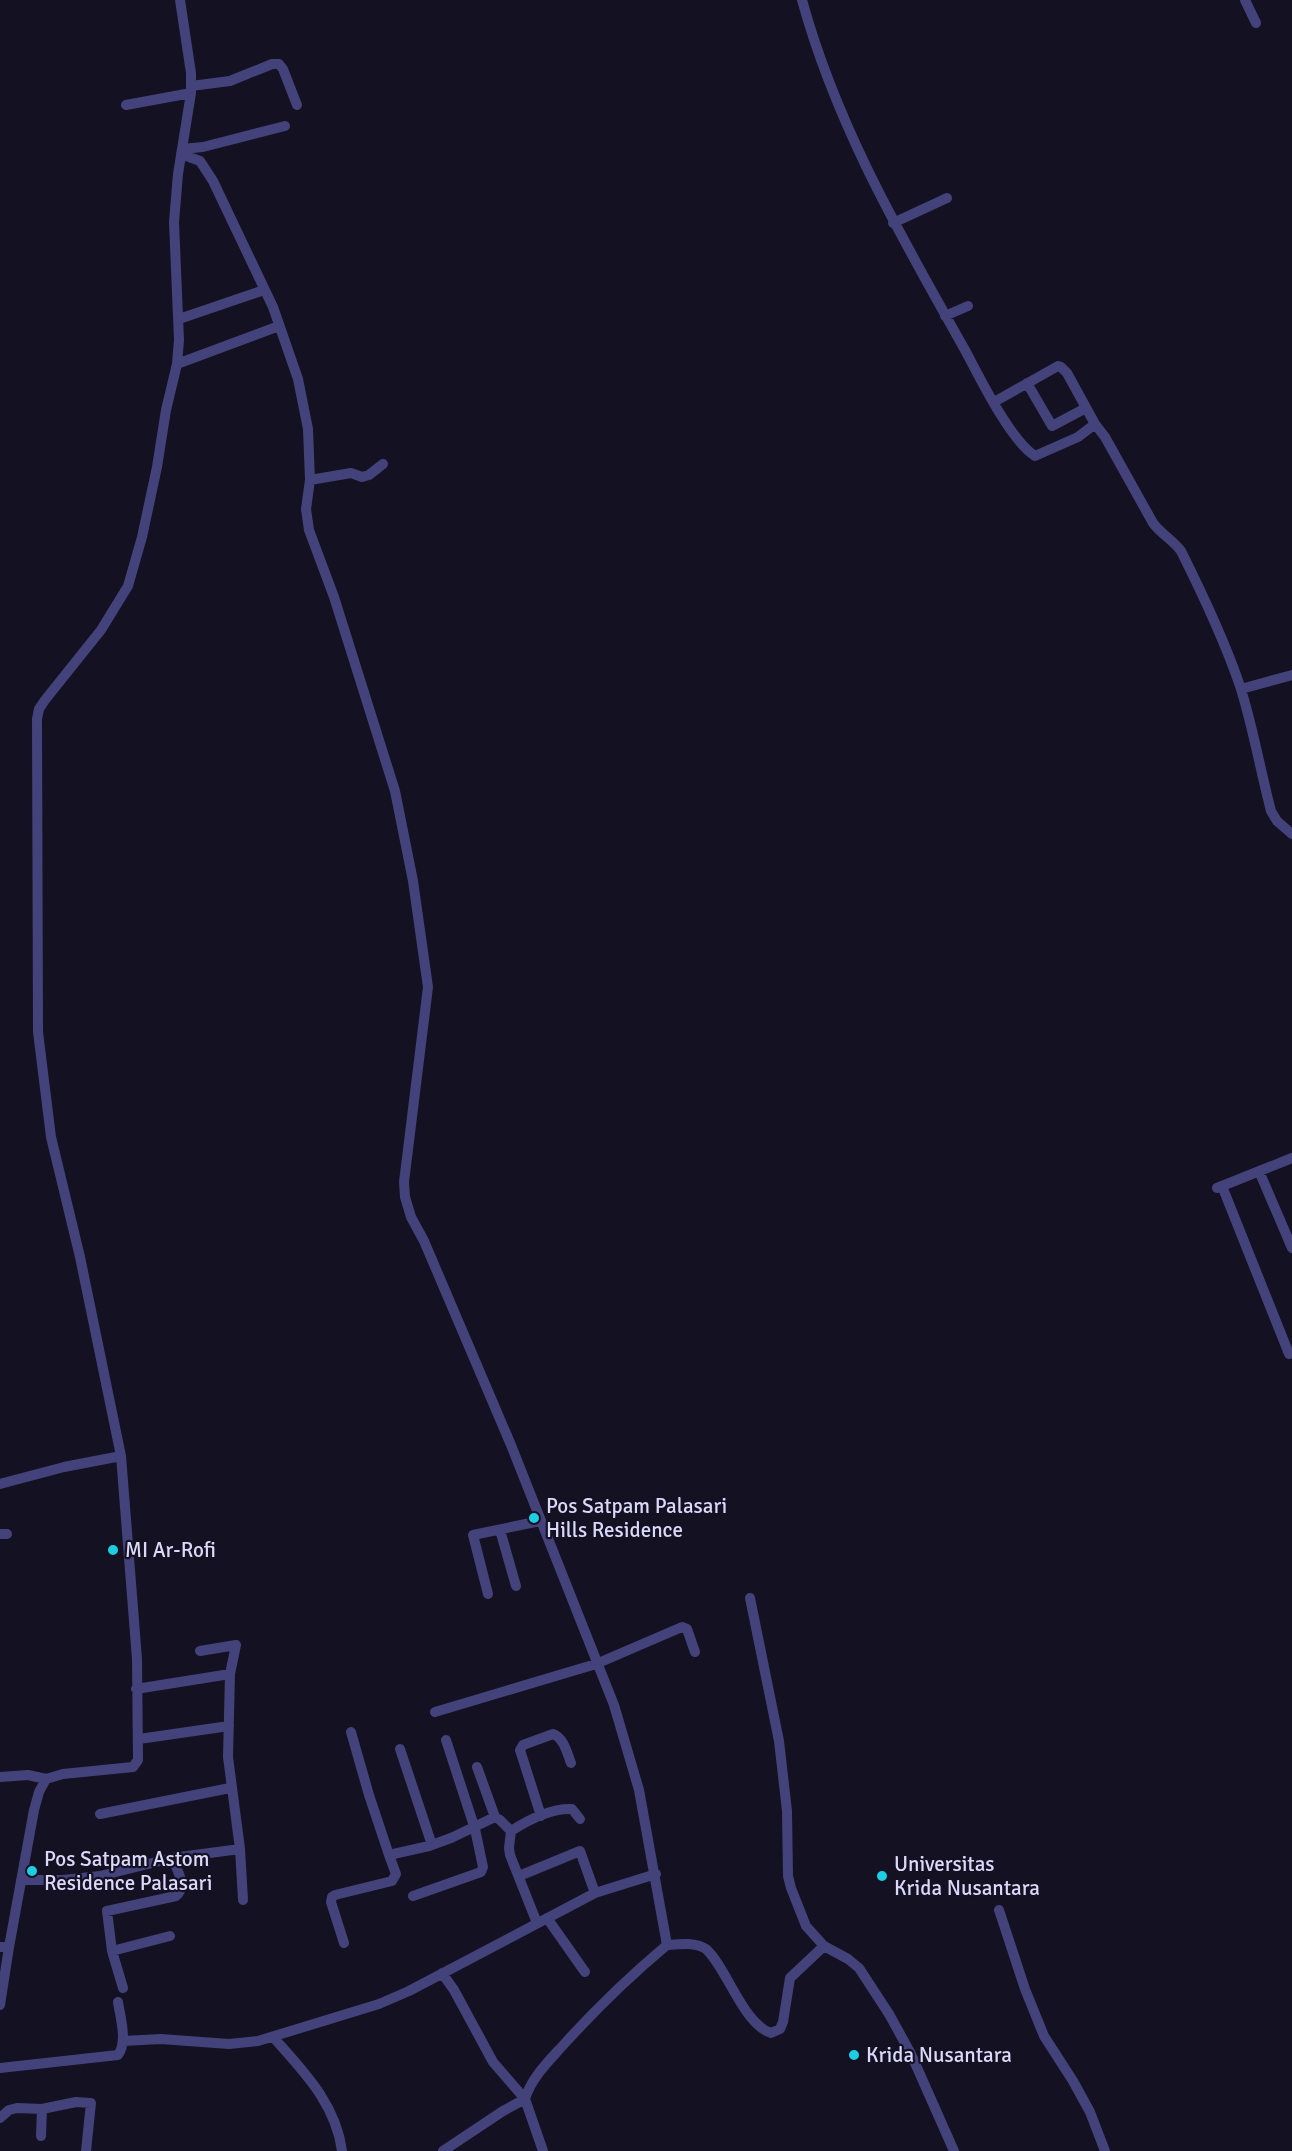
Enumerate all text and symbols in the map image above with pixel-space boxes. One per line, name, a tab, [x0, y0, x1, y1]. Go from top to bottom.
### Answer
place label: Pos Satpam Palasari Hills Residence	[546, 1493, 727, 1543]
marker: Pos Satpam Palasari Hills Residence	[527, 1511, 541, 1525]
place label: MI Ar-Rofi	[125, 1537, 216, 1563]
marker: MI Ar-Rofi	[106, 1543, 120, 1557]
place label: Pos Satpam Astom Residence Palasari	[44, 1846, 212, 1896]
place label: Universitas Krida Nusantara	[894, 1851, 1040, 1901]
marker: Pos Satpam Astom Residence Palasari	[25, 1864, 39, 1878]
marker: Universitas Krida Nusantara	[875, 1869, 889, 1883]
place label: Krida Nusantara	[866, 2042, 1012, 2068]
marker: Krida Nusantara	[847, 2048, 861, 2062]

